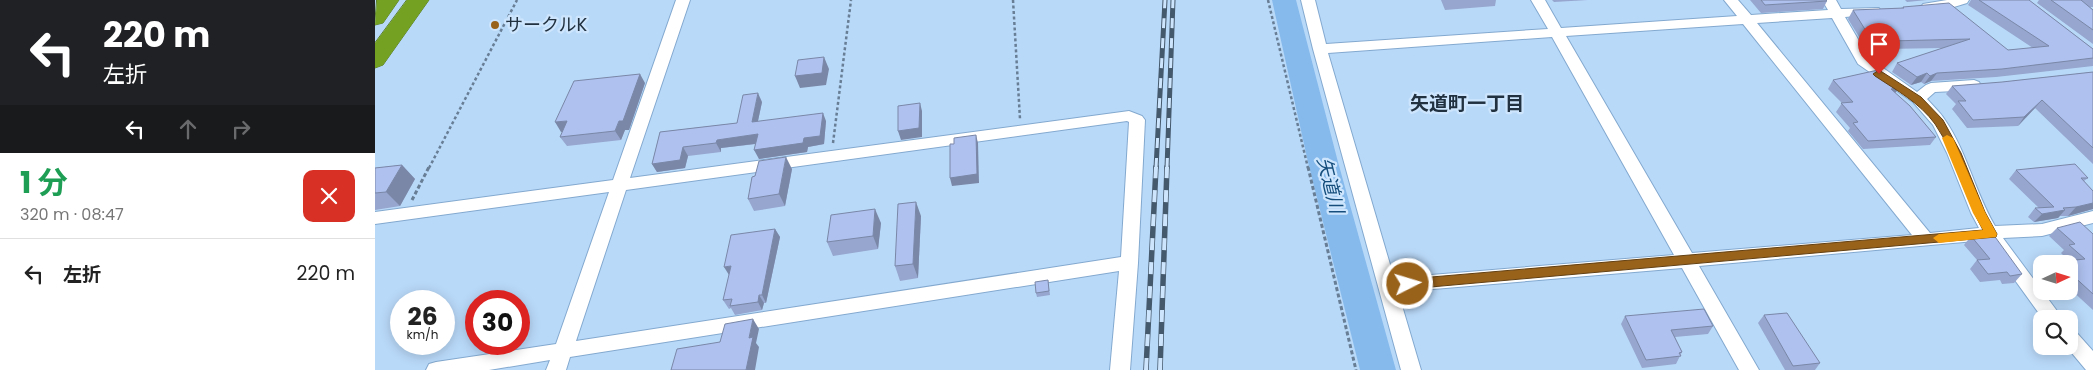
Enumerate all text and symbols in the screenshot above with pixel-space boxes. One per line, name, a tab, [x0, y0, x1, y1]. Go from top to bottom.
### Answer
text: 220 m	[103, 10, 210, 59]
place label: サークルK	[505, 12, 587, 37]
marker: サークルK	[489, 19, 501, 31]
icon: left	[20, 20, 85, 85]
pin	[1858, 23, 1900, 74]
icon: arrive	[1865, 30, 1893, 58]
text: 左折	[103, 59, 147, 90]
district label: 矢道町一丁目	[1410, 90, 1524, 117]
icon: left	[121, 115, 149, 143]
icon: ahead	[174, 115, 202, 143]
icon: right	[227, 115, 255, 143]
water label: 矢道川	[1311, 154, 1351, 218]
text: 1 分	[20, 161, 68, 204]
button: close	[303, 170, 355, 222]
text: 320 m · 08:47	[20, 203, 124, 226]
north arrow	[2033, 255, 2077, 300]
map controls	[2033, 255, 2078, 355]
position arrow	[1381, 257, 1433, 309]
icon: left	[20, 260, 48, 288]
text: 220 m	[297, 260, 355, 287]
text: 左折	[63, 261, 101, 288]
speed limit sign: 30	[465, 290, 530, 355]
text: 26	[407, 299, 438, 334]
button: search	[2033, 310, 2078, 355]
text: km/h	[407, 326, 438, 343]

